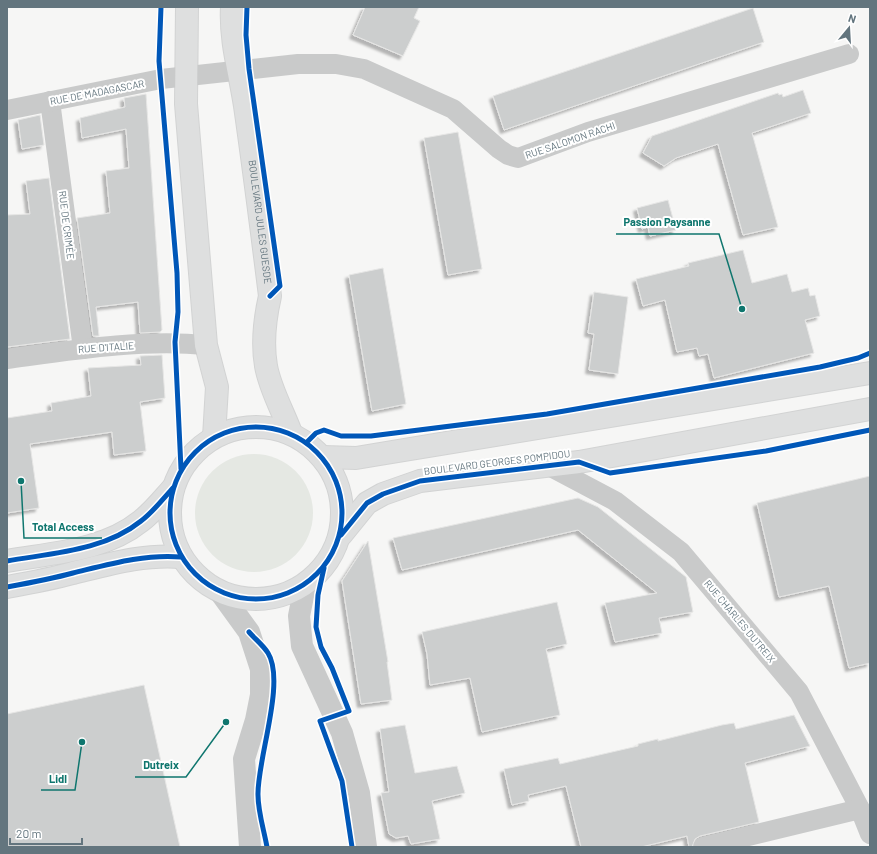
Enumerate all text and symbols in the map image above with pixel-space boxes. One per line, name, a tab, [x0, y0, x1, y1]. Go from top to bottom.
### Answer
north arrow	[829, 8, 869, 48]
text: N	[847, 11, 858, 25]
street label: RUE DE MADAGASCAR	[49, 77, 145, 107]
street label: RUE SALOMON RACHI	[524, 119, 616, 161]
street label: BOULEVARD JULES GUESDE	[247, 159, 274, 284]
street label: RUE DE CRIMÉE	[57, 190, 77, 260]
callout: Passion Paysanne	[616, 211, 719, 234]
text: Passion Paysanne	[623, 215, 711, 228]
street label: RUE D'ITALIE	[78, 339, 134, 355]
street label: BOULEVARD GEORGES POMPIDOU	[423, 447, 571, 477]
callout: Total Access	[24, 515, 102, 538]
text: Total Access	[32, 520, 95, 533]
street label: RUE CHARLES DUTREIX	[702, 577, 778, 665]
callout: Dutreix	[135, 754, 186, 777]
text: Dutreix	[143, 758, 179, 771]
callout: Lidl	[41, 767, 75, 790]
text: Lidl	[49, 772, 67, 785]
scale bar	[10, 820, 82, 846]
text: 20 m	[16, 826, 42, 840]

